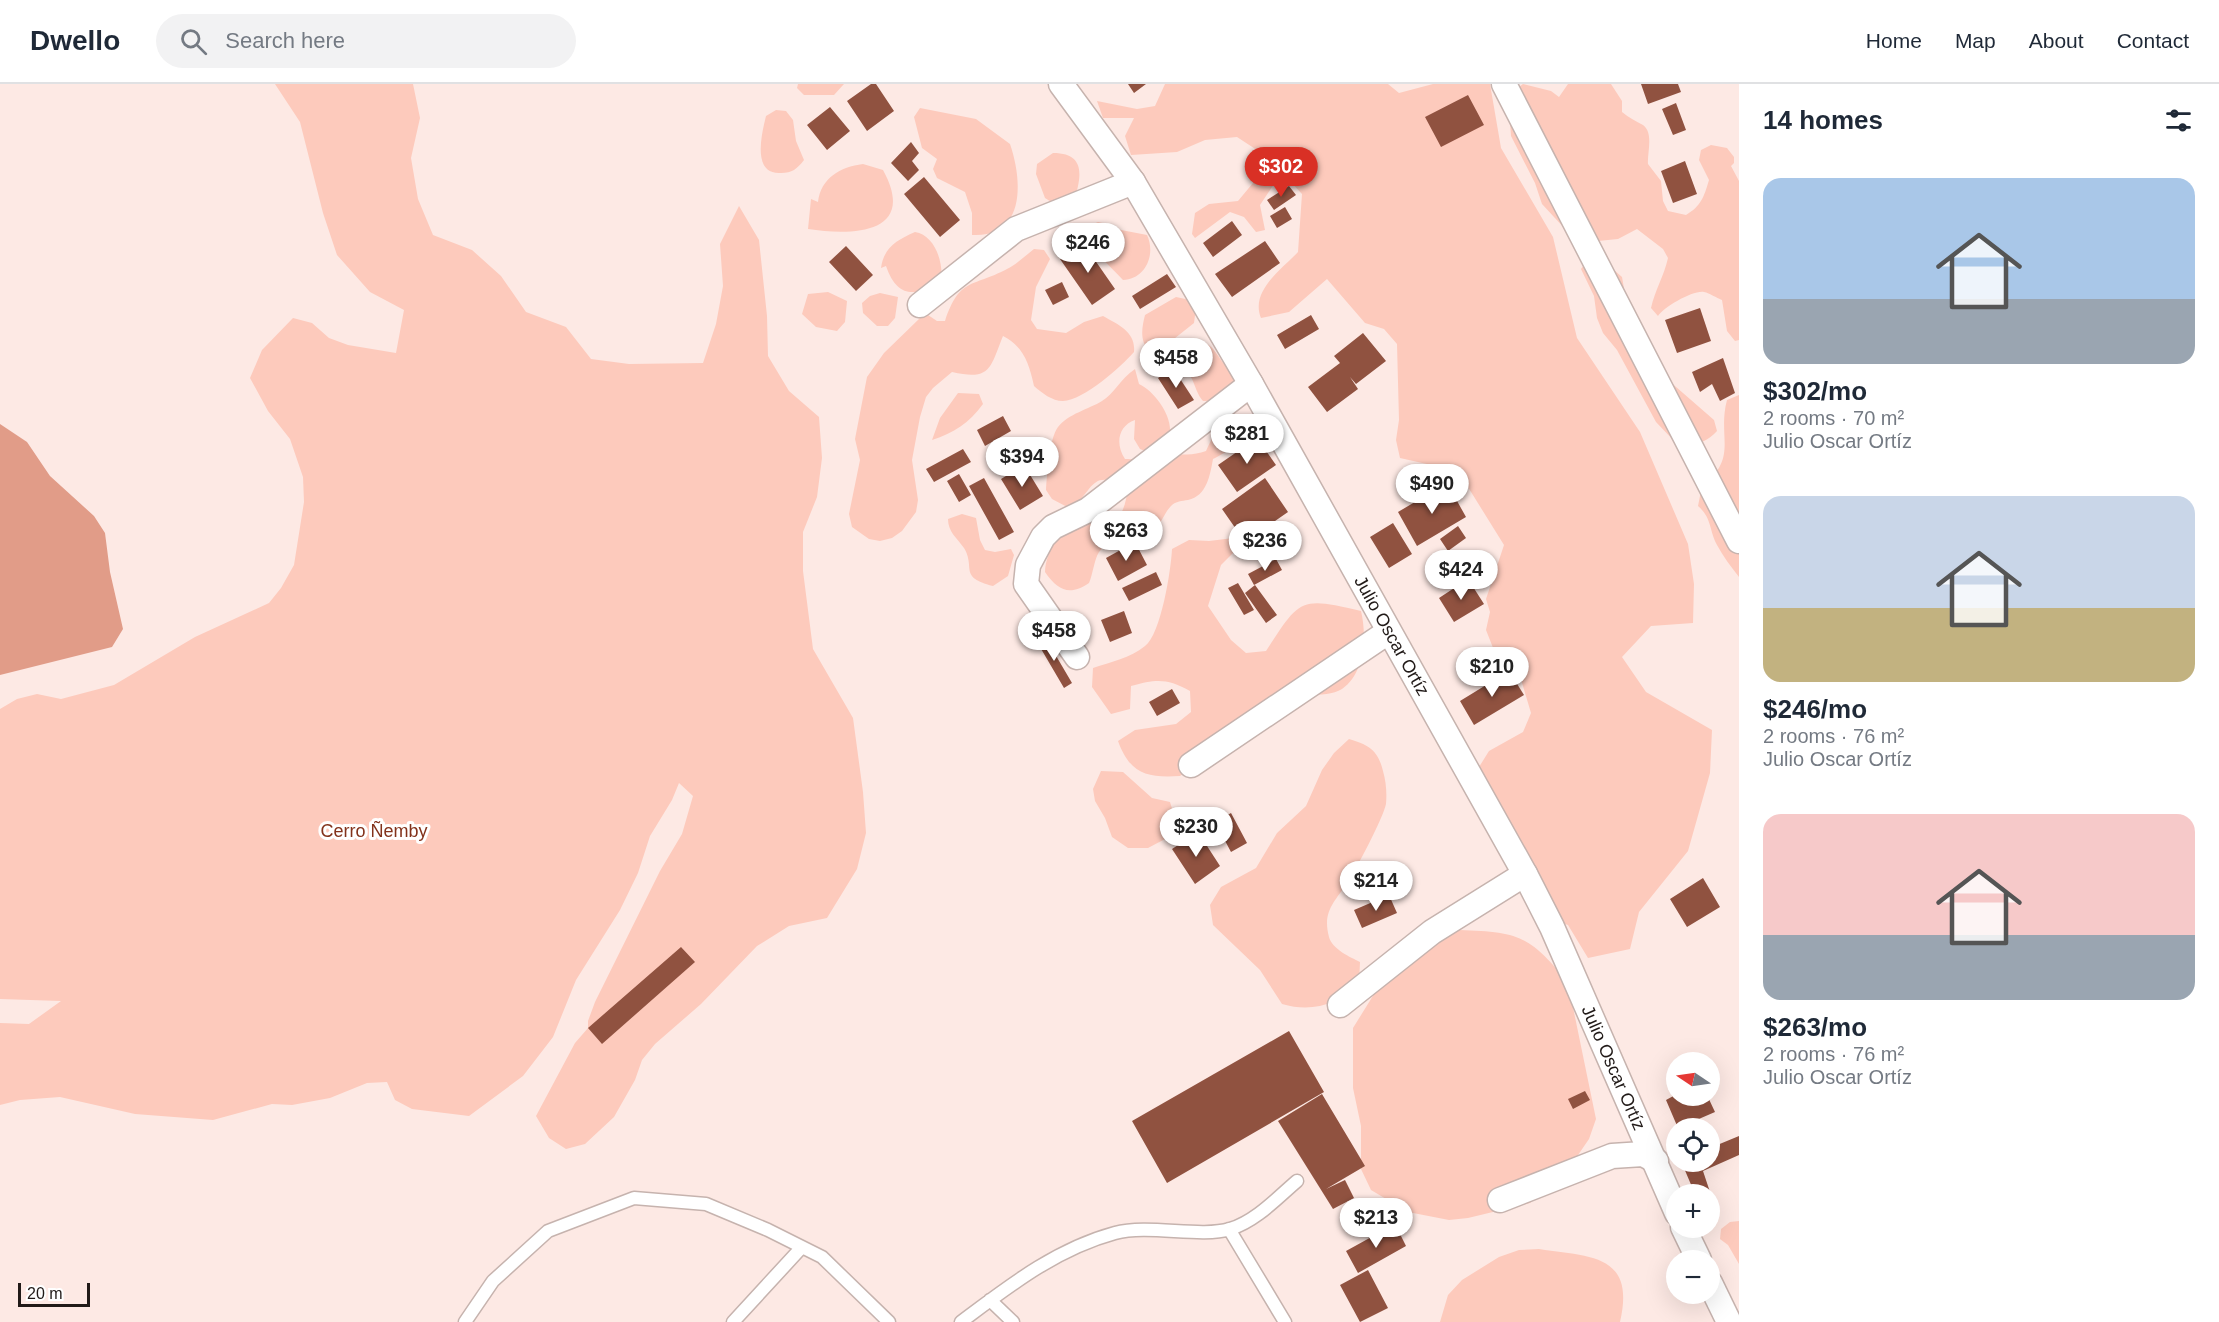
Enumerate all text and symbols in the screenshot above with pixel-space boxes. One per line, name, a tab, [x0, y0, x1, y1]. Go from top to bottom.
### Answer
search box	[156, 14, 576, 68]
text: Dwello	[30, 25, 120, 56]
icon: search	[177, 25, 210, 58]
text: Search here	[225, 28, 345, 53]
text: Home	[1866, 29, 1922, 52]
text: Map	[1955, 29, 1996, 52]
text: About	[2029, 29, 2084, 52]
text: Contact	[2117, 29, 2189, 52]
icon: filters	[2162, 104, 2195, 137]
text: 14 homes	[1763, 105, 1883, 135]
pin: $302	[1245, 147, 1317, 198]
text: $302	[1259, 155, 1303, 177]
icon: home	[1925, 217, 2033, 325]
pin: $246	[1052, 223, 1124, 274]
text: $246	[1066, 231, 1110, 253]
pin: $458	[1140, 338, 1212, 389]
text: $458	[1154, 346, 1198, 368]
text: $302/mo	[1763, 376, 1867, 406]
text: 2 rooms · 70 m²	[1763, 407, 1904, 429]
pin: $281	[1211, 414, 1283, 465]
text: $281	[1225, 422, 1269, 444]
text: Julio Oscar Ortíz	[1763, 430, 1912, 452]
pin: $394	[986, 437, 1058, 488]
text: $394	[1000, 445, 1044, 467]
pin: $490	[1396, 464, 1468, 515]
text: $490	[1410, 472, 1454, 494]
pin: $263	[1090, 511, 1162, 562]
text: $263	[1104, 519, 1148, 541]
pin: $236	[1229, 521, 1301, 572]
text: $236	[1243, 529, 1287, 551]
icon: home	[1925, 535, 2033, 643]
pin: $424	[1425, 550, 1497, 601]
text: $424	[1439, 558, 1483, 580]
street label: Julio Oscar Ortíz	[1350, 572, 1433, 699]
pin: $458	[1018, 611, 1090, 662]
text: $458	[1032, 619, 1076, 641]
pin: $210	[1456, 647, 1528, 698]
text: $210	[1470, 655, 1514, 677]
text: $246/mo	[1763, 694, 1867, 724]
text: 2 rooms · 76 m²	[1763, 725, 1904, 747]
text: Julio Oscar Ortíz	[1763, 748, 1912, 770]
pin: $230	[1160, 807, 1232, 858]
text: $230	[1174, 815, 1218, 837]
park label: Cerro Ñemby	[320, 820, 428, 841]
icon: home	[1925, 853, 2033, 961]
pin: $214	[1340, 861, 1412, 912]
text: $214	[1354, 869, 1398, 891]
street label: Julio Oscar Ortíz	[1577, 1002, 1650, 1133]
text: $263/mo	[1763, 1012, 1867, 1042]
text: 2 rooms · 76 m²	[1763, 1043, 1904, 1065]
north arrow	[1666, 1052, 1720, 1106]
map controls	[1666, 1052, 1720, 1304]
text: Julio Oscar Ortíz	[1763, 1066, 1912, 1088]
button: locate	[1666, 1118, 1720, 1172]
button: +	[1666, 1184, 1720, 1238]
pin: $213	[1340, 1198, 1412, 1249]
text: $213	[1354, 1206, 1398, 1228]
button: −	[1666, 1250, 1720, 1304]
scale bar	[18, 1280, 90, 1308]
text: 20 m	[27, 1285, 63, 1302]

